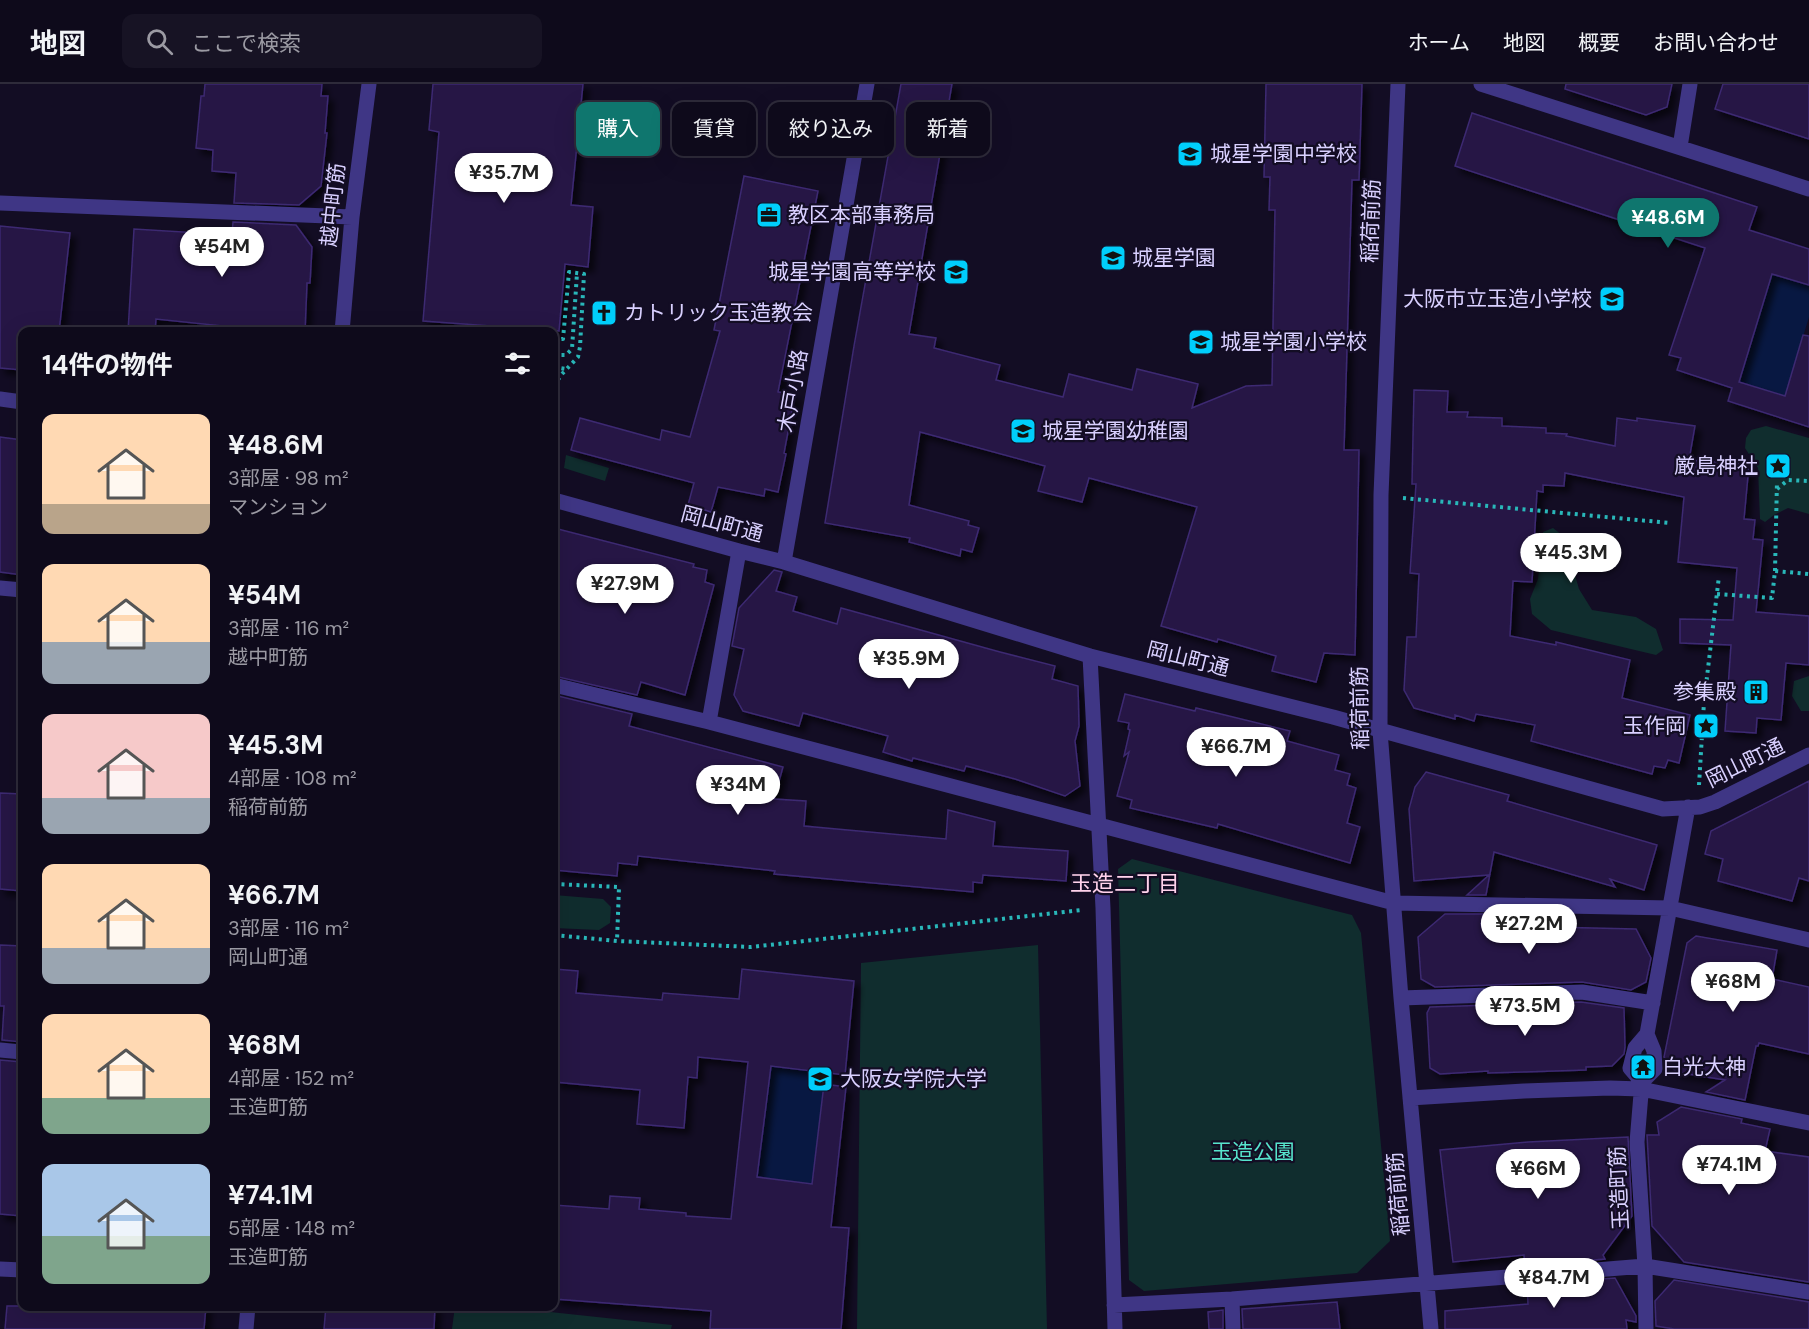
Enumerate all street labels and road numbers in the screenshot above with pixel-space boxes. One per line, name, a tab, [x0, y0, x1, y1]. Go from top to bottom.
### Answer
street label: 越中町筋	[315, 162, 351, 248]
street label: 稲荷前筋	[1356, 179, 1386, 263]
street label: 木戸小路	[772, 347, 814, 435]
street label: 岡山町通	[678, 500, 766, 548]
street label: 岡山町通	[1144, 635, 1232, 683]
street label: 稲荷前筋	[1345, 666, 1375, 750]
street label: 岡山町通	[1701, 732, 1789, 794]
street label: 玉造町筋	[1603, 1145, 1635, 1231]
street label: 稲荷前筋	[1380, 1151, 1416, 1237]

